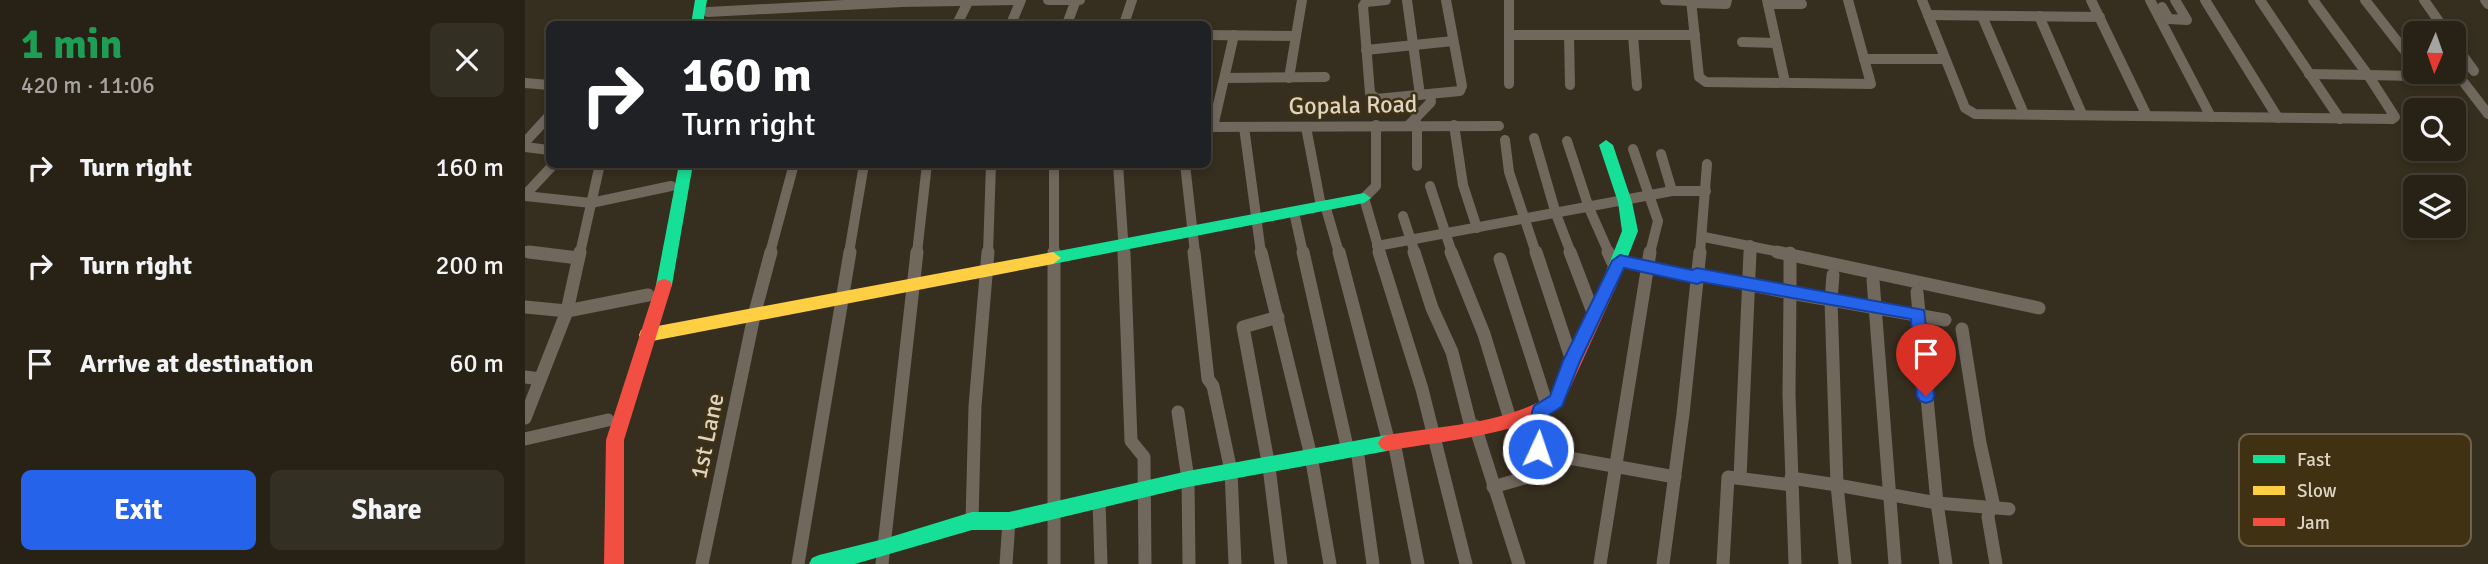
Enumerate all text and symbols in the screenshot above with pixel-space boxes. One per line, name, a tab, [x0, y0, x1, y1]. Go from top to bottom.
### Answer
text: 1 min	[21, 19, 122, 70]
north arrow	[2403, 21, 2466, 84]
map controls	[2403, 21, 2466, 238]
button: close	[430, 23, 504, 97]
text: 160 m	[682, 45, 812, 105]
icon: right	[567, 49, 658, 140]
text: 420 m · 11:06	[21, 71, 155, 100]
street label: Gopala Road	[1288, 89, 1418, 121]
button: search	[2403, 98, 2466, 161]
text: Turn right	[682, 105, 815, 144]
icon: right	[21, 149, 59, 187]
text: Turn right	[80, 152, 192, 184]
text: 160 m	[435, 152, 504, 184]
button: layers	[2403, 175, 2466, 238]
icon: right	[21, 247, 59, 285]
text: Turn right	[80, 250, 192, 282]
text: 200 m	[435, 250, 504, 282]
pin	[1896, 324, 1956, 396]
icon: arrive	[1907, 335, 1945, 373]
icon: arrive	[21, 345, 59, 383]
text: Arrive at destination	[80, 348, 313, 380]
text: 60 m	[449, 348, 504, 380]
street label: 1st Lane	[683, 390, 731, 482]
position arrow	[1501, 412, 1575, 486]
legend	[2239, 434, 2471, 546]
text: Fast	[2297, 448, 2331, 472]
button: Exit	[21, 470, 256, 550]
button: Share	[270, 470, 504, 550]
text: Slow	[2297, 479, 2337, 503]
text: Jam	[2297, 511, 2330, 535]

